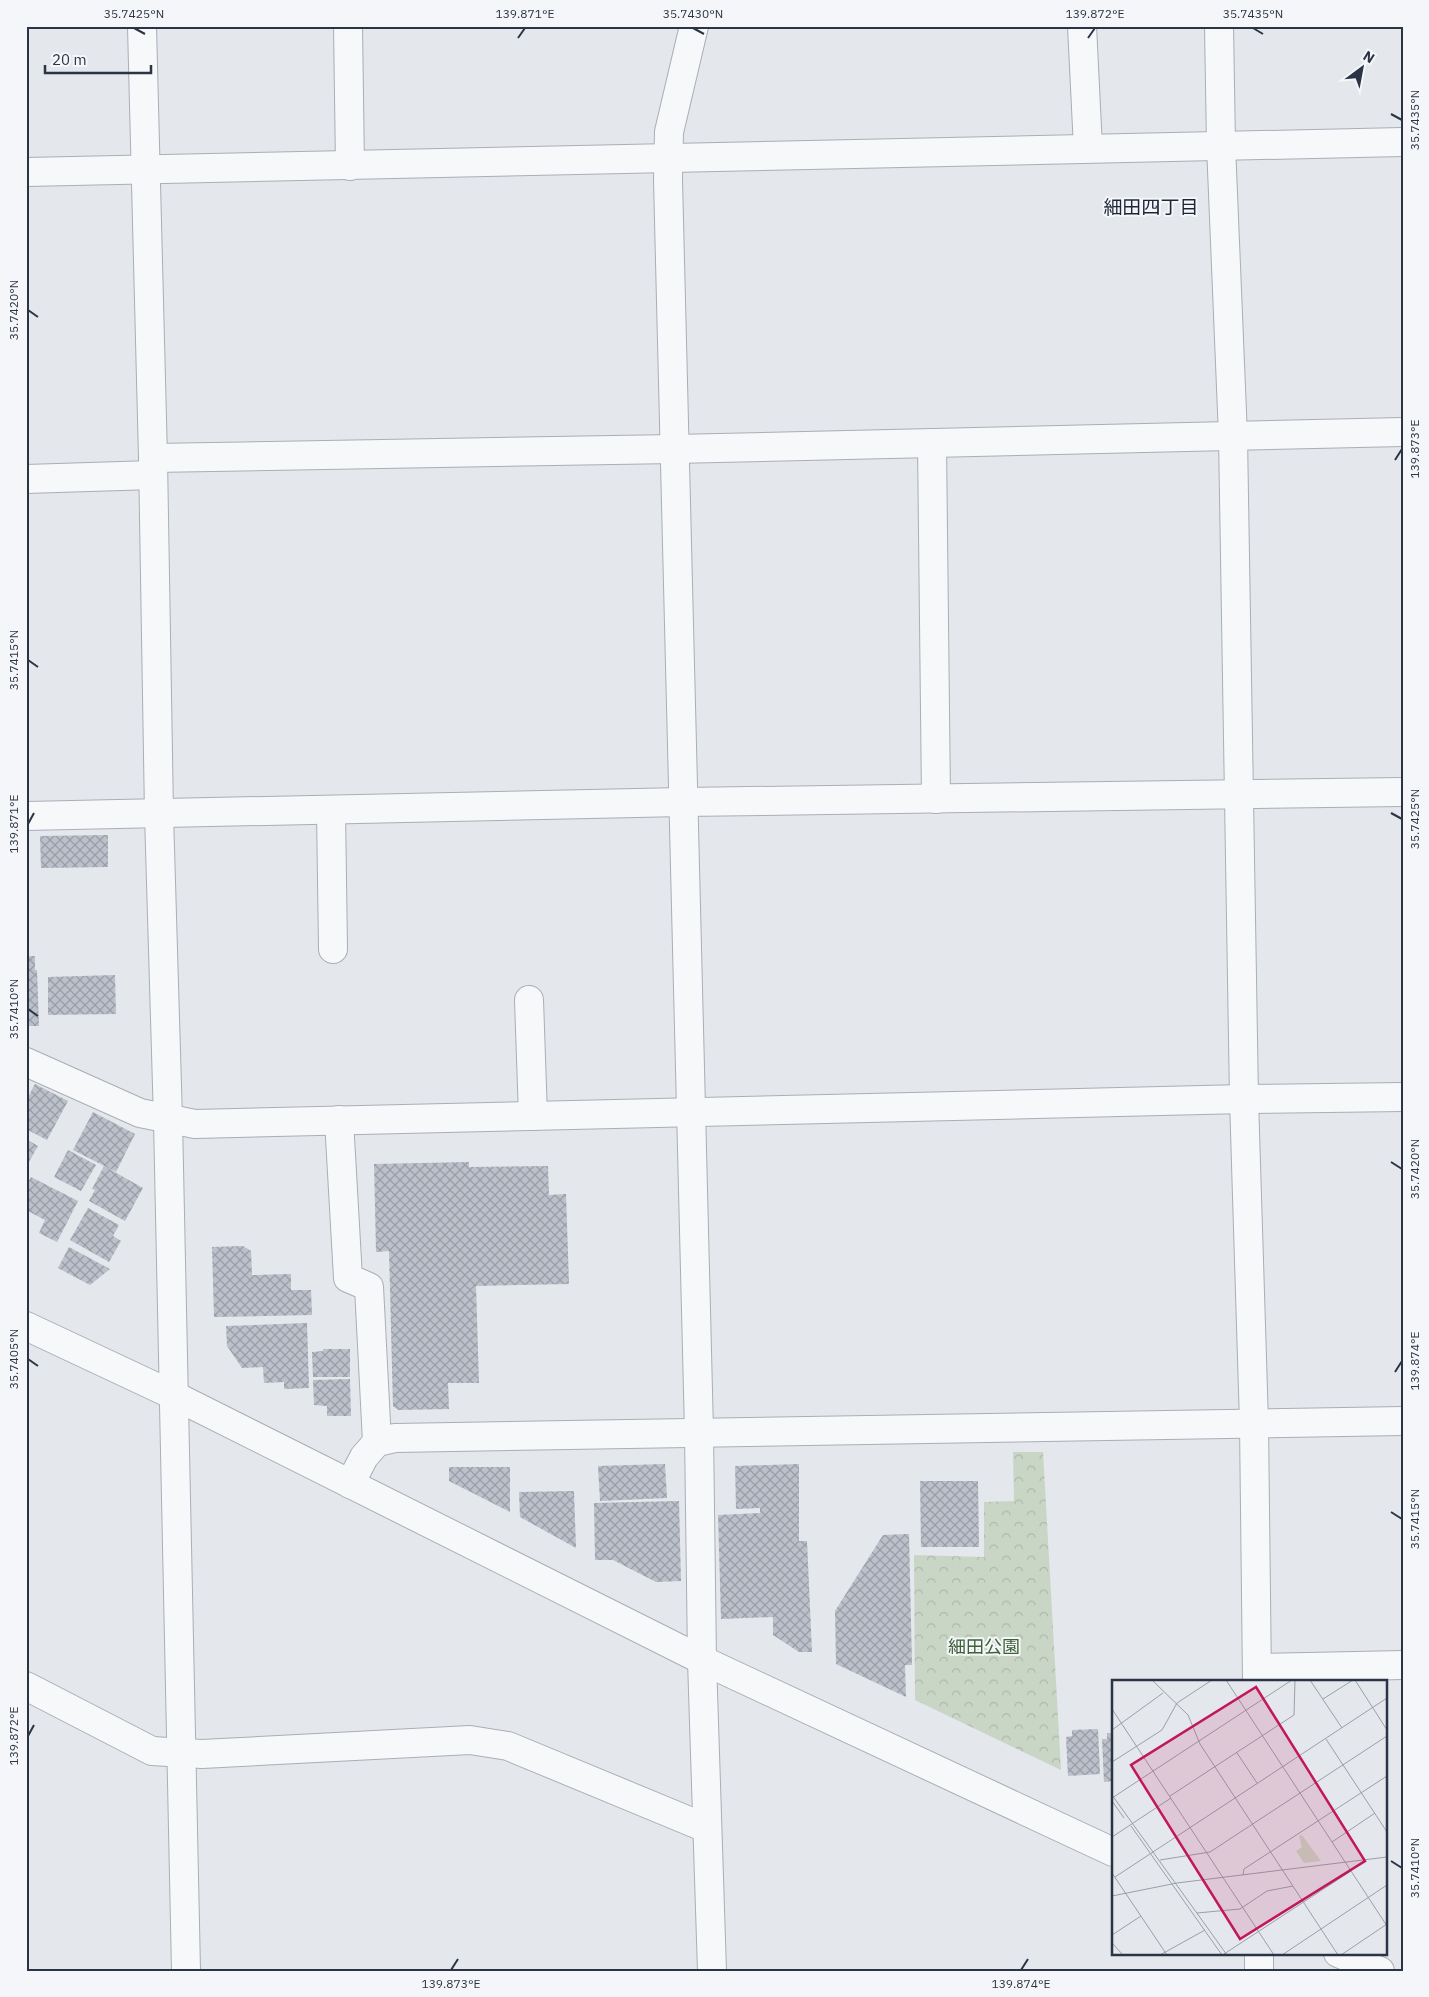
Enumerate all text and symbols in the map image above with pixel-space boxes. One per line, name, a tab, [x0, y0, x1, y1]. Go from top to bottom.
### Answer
text: 35.7425°N	[104, 6, 164, 21]
text: 139.871°E	[495, 6, 555, 21]
text: 35.7430°N	[663, 6, 723, 21]
text: 139.872°E	[1065, 6, 1125, 21]
text: 35.7435°N	[1223, 6, 1283, 21]
scale bar	[45, 42, 151, 74]
north arrow	[1336, 42, 1386, 92]
text: N	[1360, 47, 1378, 67]
text: 20 m	[52, 50, 87, 69]
text: 35.7435°N	[1407, 90, 1422, 150]
district label: 細田四丁目	[1103, 195, 1199, 219]
text: 35.7420°N	[6, 280, 21, 340]
text: 139.873°E	[1407, 419, 1422, 479]
text: 35.7415°N	[6, 630, 21, 690]
text: 35.7425°N	[1407, 789, 1422, 849]
text: 139.871°E	[6, 794, 21, 854]
text: 35.7410°N	[6, 979, 21, 1039]
text: 35.7420°N	[1407, 1139, 1422, 1199]
text: 35.7405°N	[6, 1329, 21, 1389]
text: 139.874°E	[1407, 1331, 1422, 1391]
text: 35.7415°N	[1407, 1489, 1422, 1549]
park label: 細田公園	[948, 1635, 1020, 1658]
inset map	[1112, 1680, 1386, 1954]
text: 139.872°E	[6, 1706, 21, 1766]
text: 35.7410°N	[1407, 1838, 1422, 1898]
text: 139.873°E	[421, 1976, 481, 1991]
text: 139.874°E	[991, 1976, 1051, 1991]

